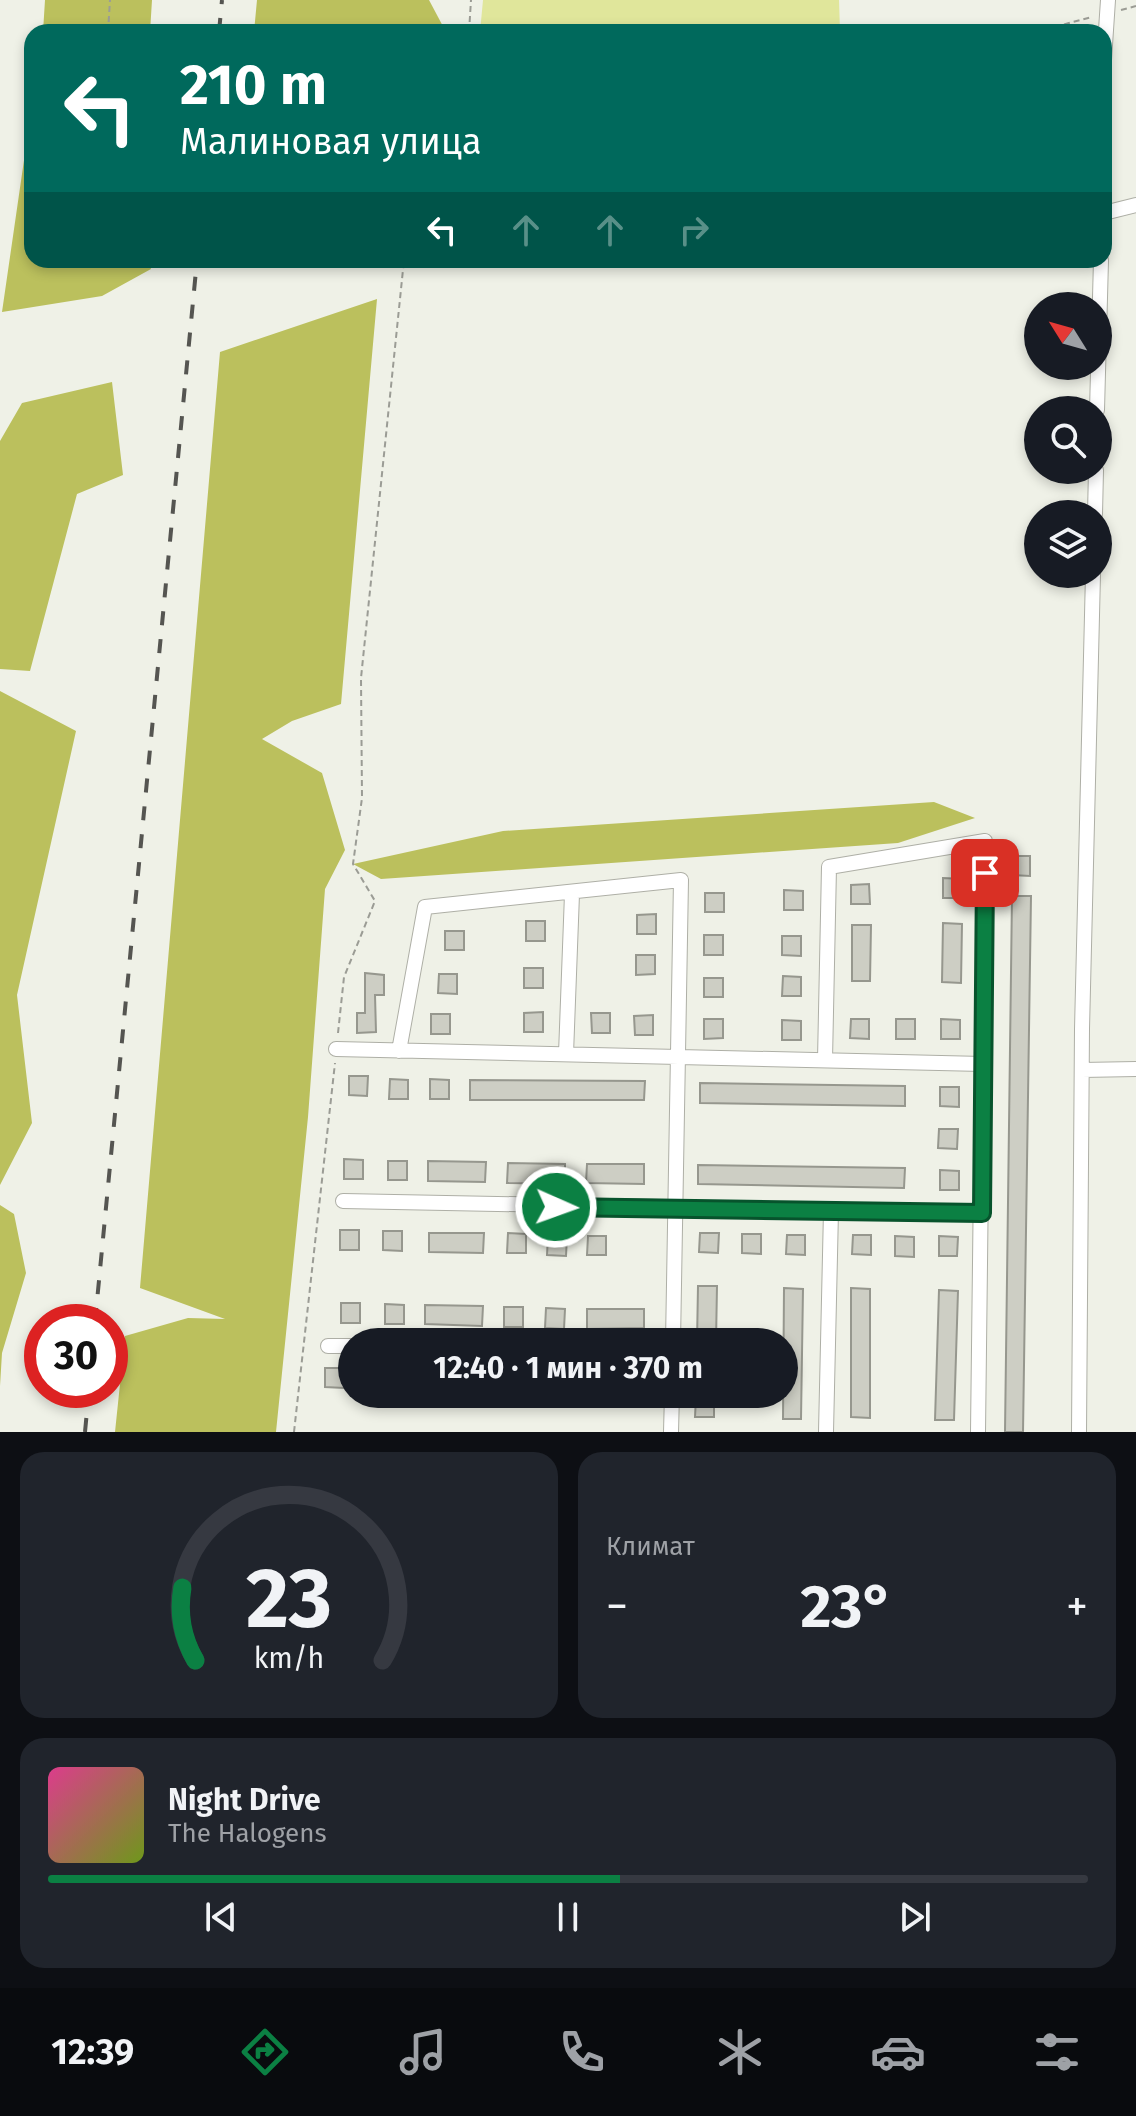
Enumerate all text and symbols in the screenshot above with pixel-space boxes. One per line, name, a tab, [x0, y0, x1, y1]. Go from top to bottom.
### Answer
text: 210 m	[180, 52, 327, 119]
icon: left	[48, 56, 152, 160]
text: Малиновая улица	[180, 120, 482, 164]
icon: left	[420, 208, 464, 252]
icon: ahead	[504, 208, 548, 252]
icon: ahead	[588, 208, 632, 252]
icon: right	[672, 208, 716, 252]
north arrow	[1024, 292, 1112, 380]
map controls	[1024, 292, 1112, 588]
button: search	[1024, 396, 1112, 484]
button: layers	[1024, 500, 1112, 588]
pin	[951, 839, 1019, 907]
icon: arrive	[963, 851, 1007, 895]
position arrow	[514, 1165, 598, 1249]
speed limit sign: 30	[24, 1304, 128, 1408]
text: 12:40 · 1 мин · 370 m	[433, 1350, 703, 1386]
text: Климат	[606, 1531, 695, 1562]
text: 23	[246, 1549, 332, 1649]
text: 23°	[800, 1571, 894, 1643]
text: −	[606, 1580, 628, 1633]
text: +	[1066, 1580, 1088, 1633]
text: km/h	[254, 1641, 324, 1676]
text: Night Drive	[168, 1782, 321, 1818]
text: The Halogens	[168, 1818, 327, 1849]
icon: previous	[199, 1895, 243, 1939]
icon: pause	[546, 1895, 590, 1939]
icon: next	[893, 1895, 937, 1939]
icon: directions	[237, 2024, 293, 2080]
icon: music	[395, 2024, 451, 2080]
icon: phone	[554, 2024, 610, 2080]
icon: climate	[712, 2024, 768, 2080]
icon: car	[870, 2024, 926, 2080]
icon: filters	[1029, 2024, 1085, 2080]
text: 12:39	[51, 2030, 134, 2074]

